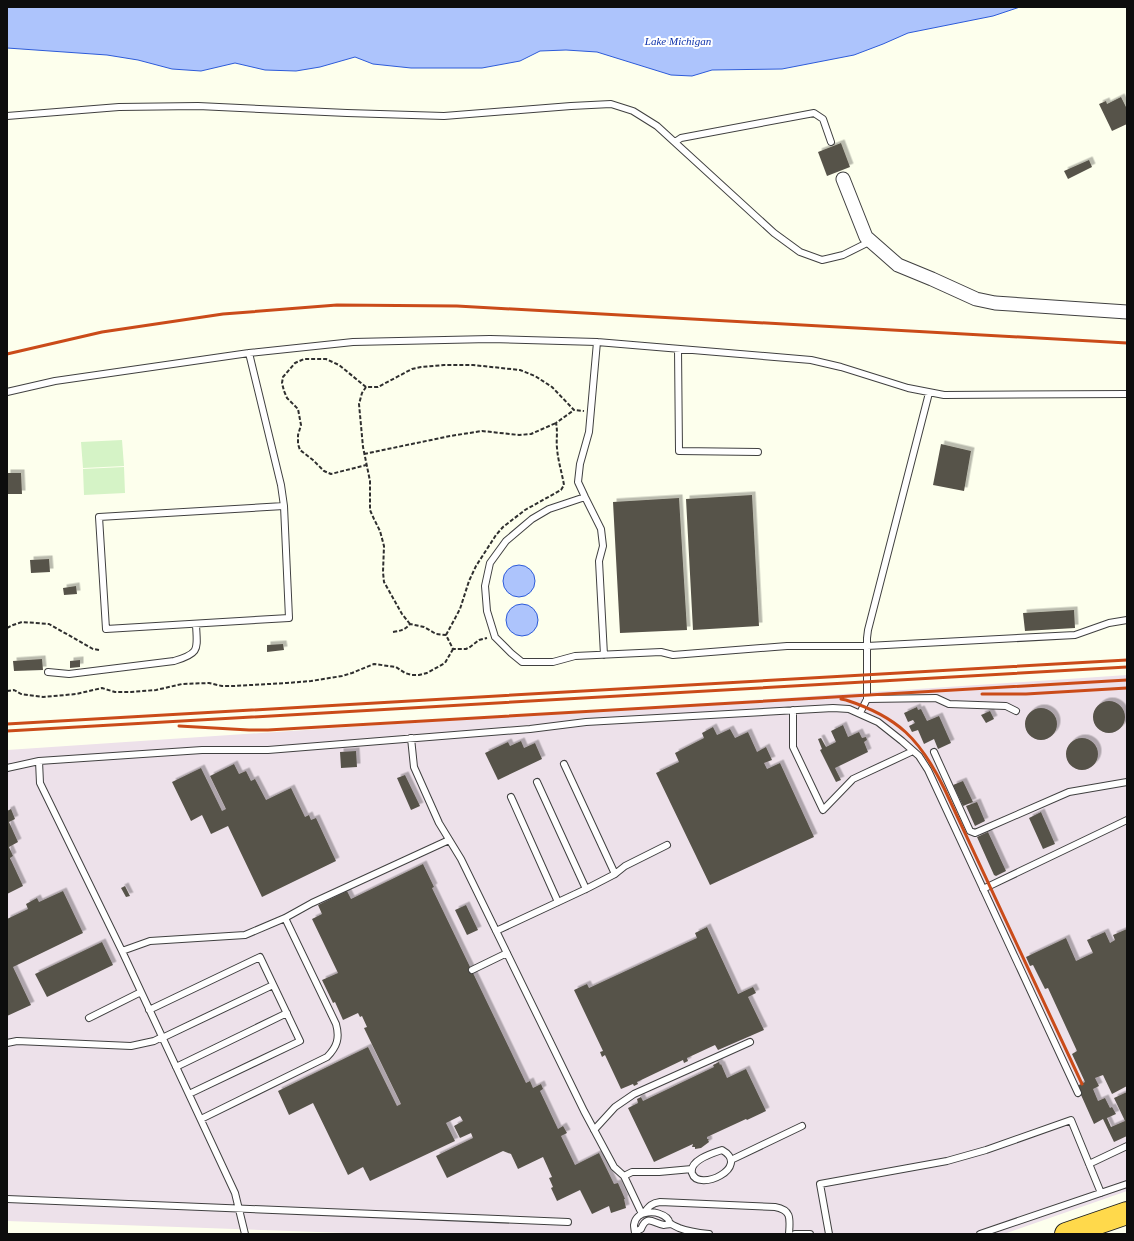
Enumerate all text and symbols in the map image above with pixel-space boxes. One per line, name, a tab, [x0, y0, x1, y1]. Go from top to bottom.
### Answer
water label: Lake Michigan	[644, 35, 712, 47]

